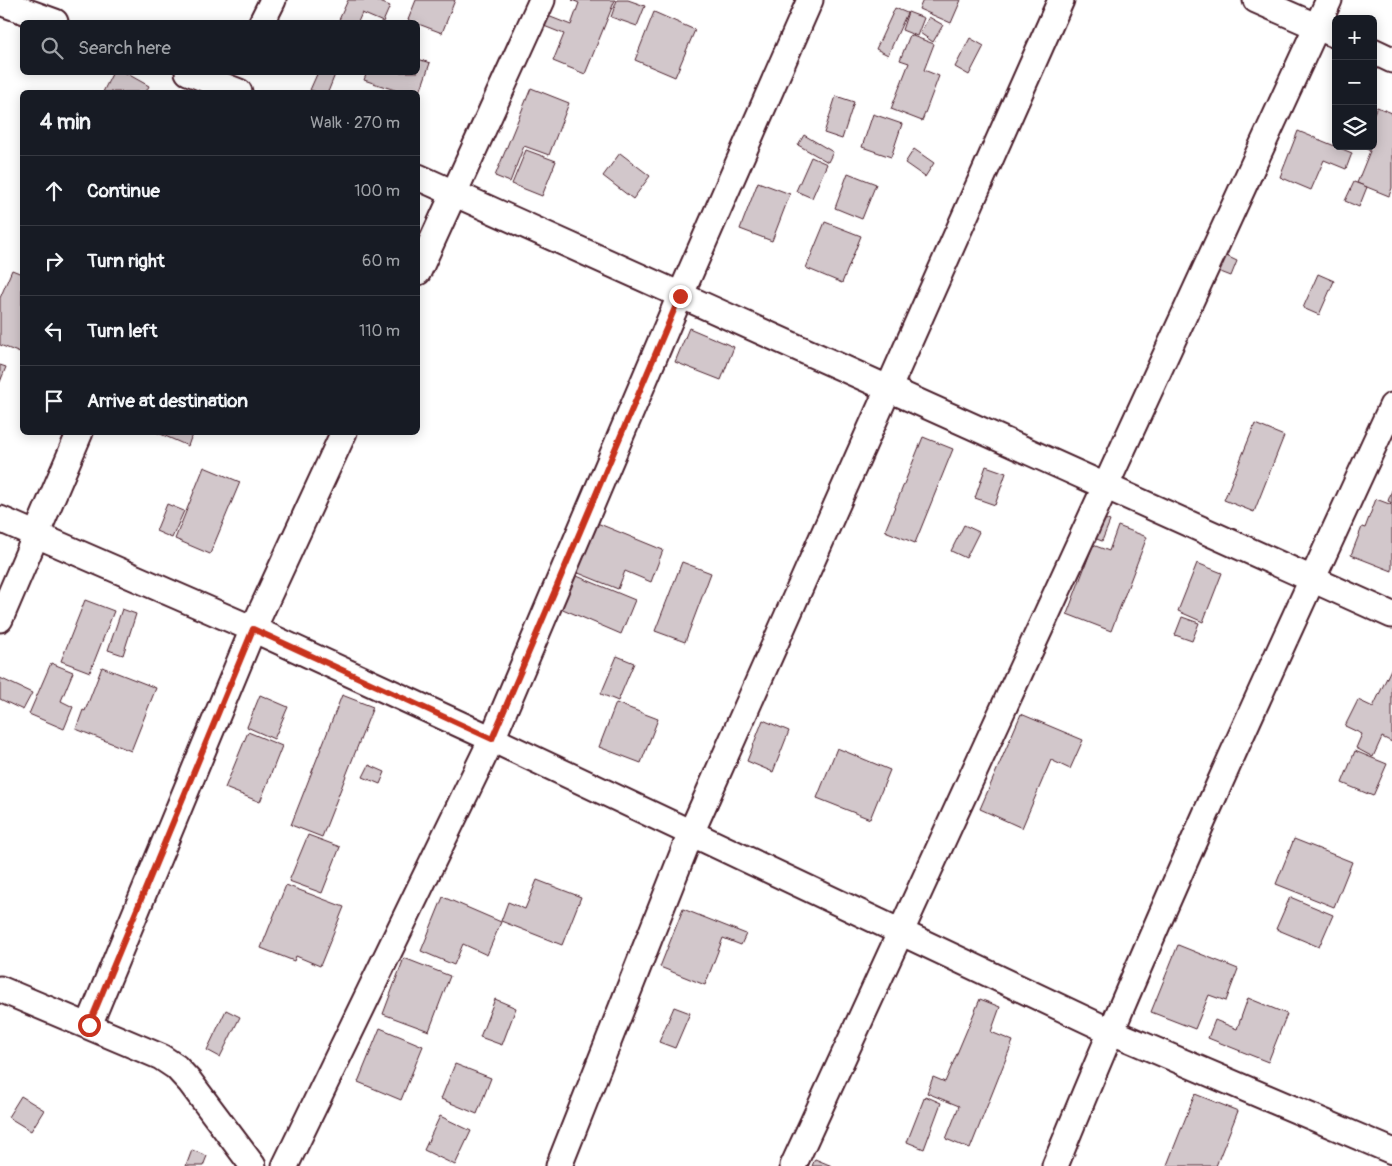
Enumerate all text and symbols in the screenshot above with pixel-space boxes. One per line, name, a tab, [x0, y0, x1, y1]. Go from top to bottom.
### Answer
map controls	[1332, 15, 1377, 150]
button: +	[1332, 15, 1377, 60]
search box	[20, 20, 420, 75]
icon: search	[38, 34, 66, 62]
text: Search here	[78, 36, 171, 60]
button: −	[1332, 60, 1377, 105]
button: layers	[1332, 105, 1377, 150]
text: 4 min	[40, 109, 91, 136]
text: Walk · 270 m	[310, 113, 400, 133]
icon: ahead	[40, 177, 68, 205]
text: Continue	[87, 179, 160, 203]
text: 100 m	[354, 181, 400, 201]
icon: right	[40, 247, 68, 275]
text: Turn right	[87, 249, 165, 273]
text: 60 m	[362, 251, 400, 271]
route end	[669, 285, 692, 308]
icon: left	[40, 317, 68, 345]
text: Turn left	[87, 319, 157, 343]
text: 110 m	[359, 321, 400, 341]
icon: arrive	[40, 387, 68, 415]
text: Arrive at destination	[87, 389, 248, 413]
route start	[78, 1014, 101, 1037]

